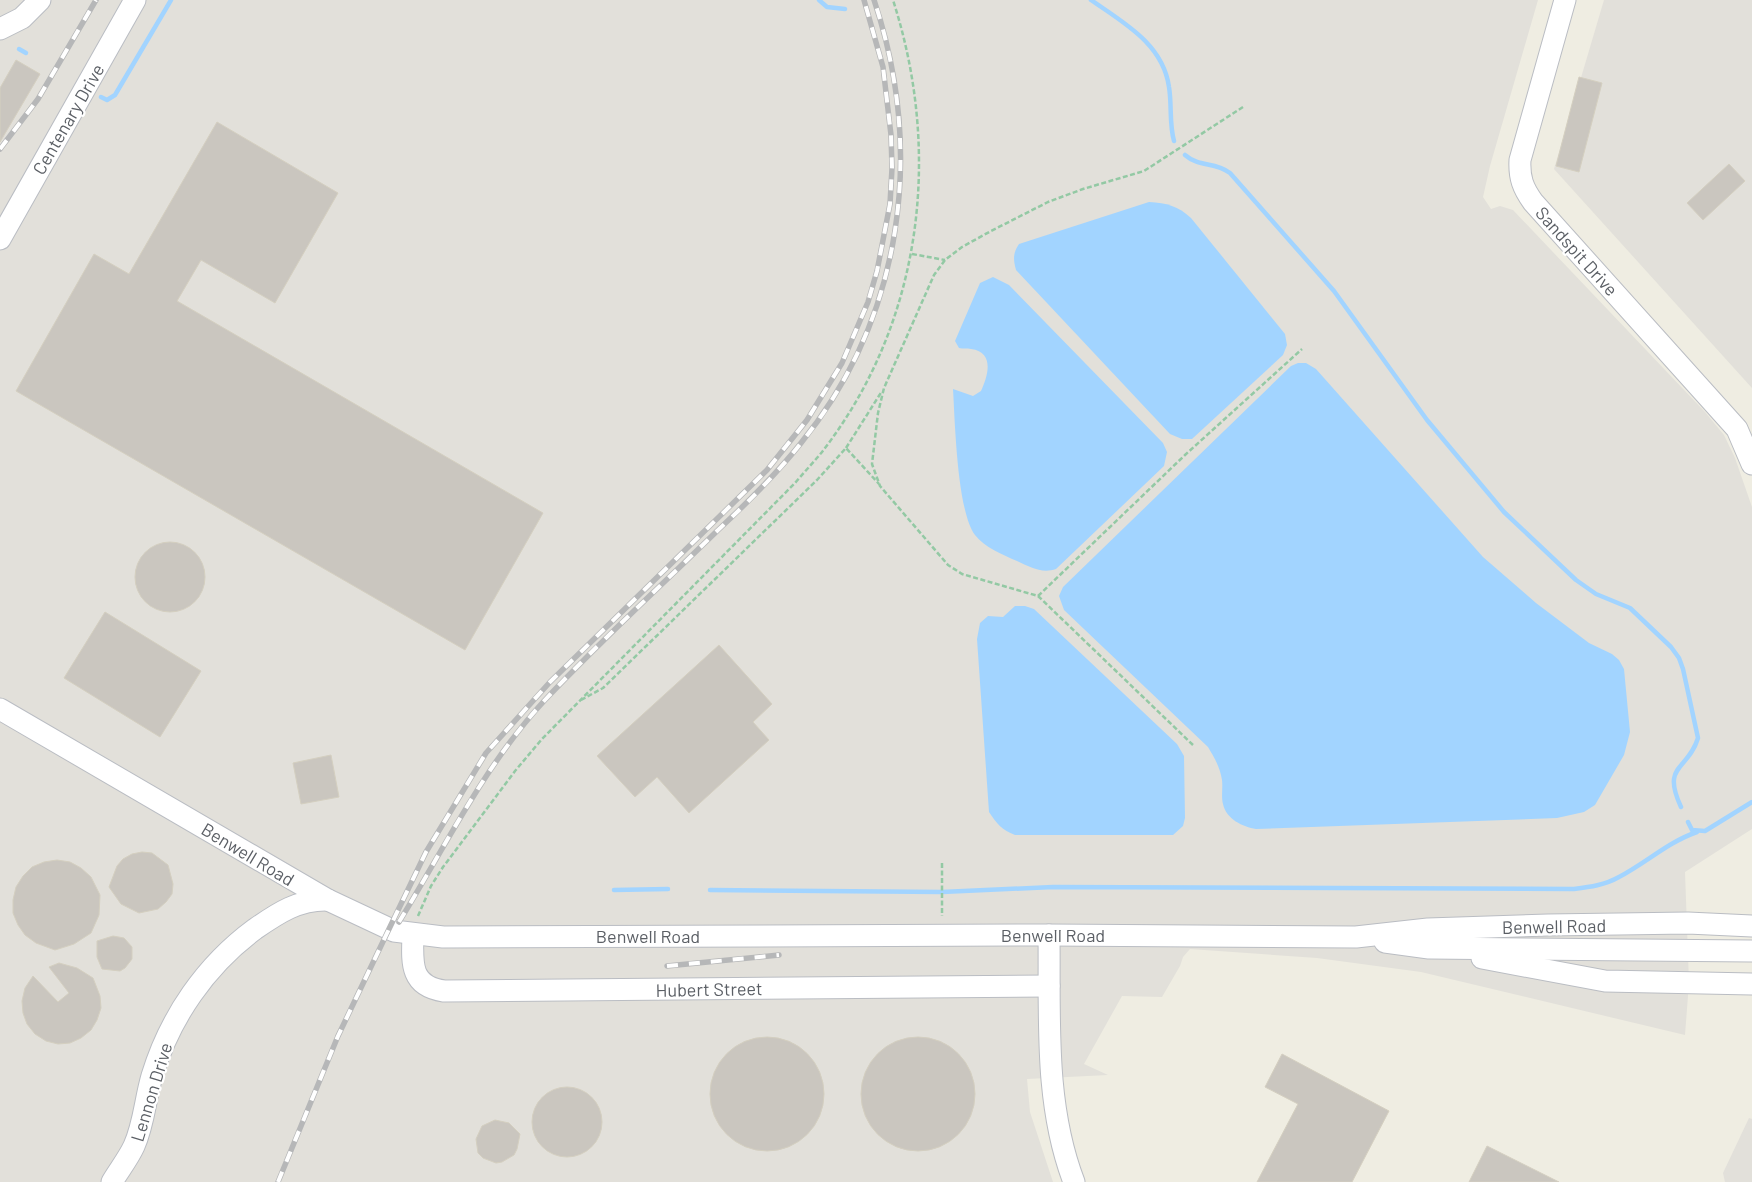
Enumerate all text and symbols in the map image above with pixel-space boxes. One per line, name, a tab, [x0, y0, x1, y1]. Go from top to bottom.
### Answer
street label: Centenary Drive	[27, 60, 109, 178]
street label: Sandspit Drive	[1531, 202, 1623, 300]
street label: Benwell Road	[198, 818, 298, 890]
street label: Benwell Road	[1502, 914, 1606, 938]
street label: Benwell Road	[1001, 924, 1105, 946]
street label: Benwell Road	[596, 925, 700, 947]
street label: Hubert Street	[655, 977, 763, 1001]
street label: Lennon Drive	[126, 1040, 176, 1144]

